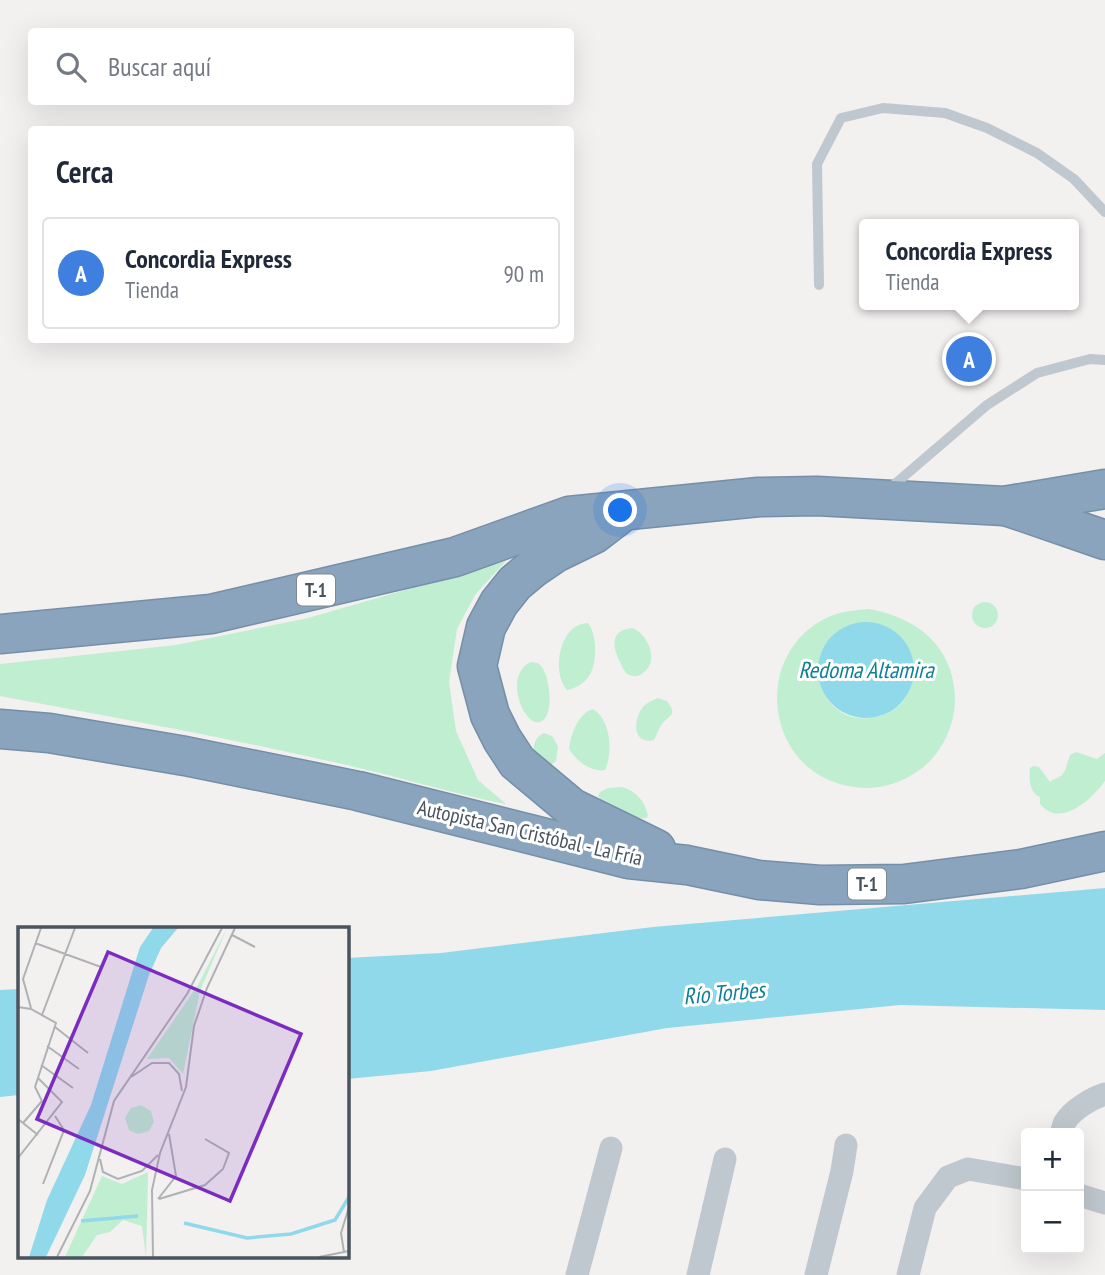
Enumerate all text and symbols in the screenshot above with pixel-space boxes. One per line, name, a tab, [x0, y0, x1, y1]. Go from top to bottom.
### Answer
search box	[28, 28, 574, 105]
icon: search	[52, 48, 90, 86]
text: Buscar aquí	[108, 50, 211, 83]
text: Cerca	[56, 152, 113, 191]
popup	[859, 219, 1079, 310]
text: Concordia Express	[886, 234, 1052, 267]
text: Concordia Express	[125, 242, 292, 275]
text: A	[75, 259, 87, 288]
text: 90 m	[503, 259, 544, 288]
text: Tienda	[886, 267, 940, 296]
text: Tienda	[125, 275, 179, 304]
pin: A	[946, 333, 992, 385]
your location	[603, 493, 637, 527]
road number: T-1	[297, 575, 335, 606]
water label: Redoma Altamira	[798, 655, 935, 684]
street label: Autopista San Cristóbal - La Fría	[415, 793, 645, 872]
road number: T-1	[848, 869, 886, 900]
inset map	[18, 927, 348, 1258]
water label: Río Torbes	[682, 974, 768, 1011]
map controls	[1021, 1128, 1084, 1254]
button: +	[1021, 1128, 1084, 1191]
button: −	[1021, 1191, 1084, 1254]

